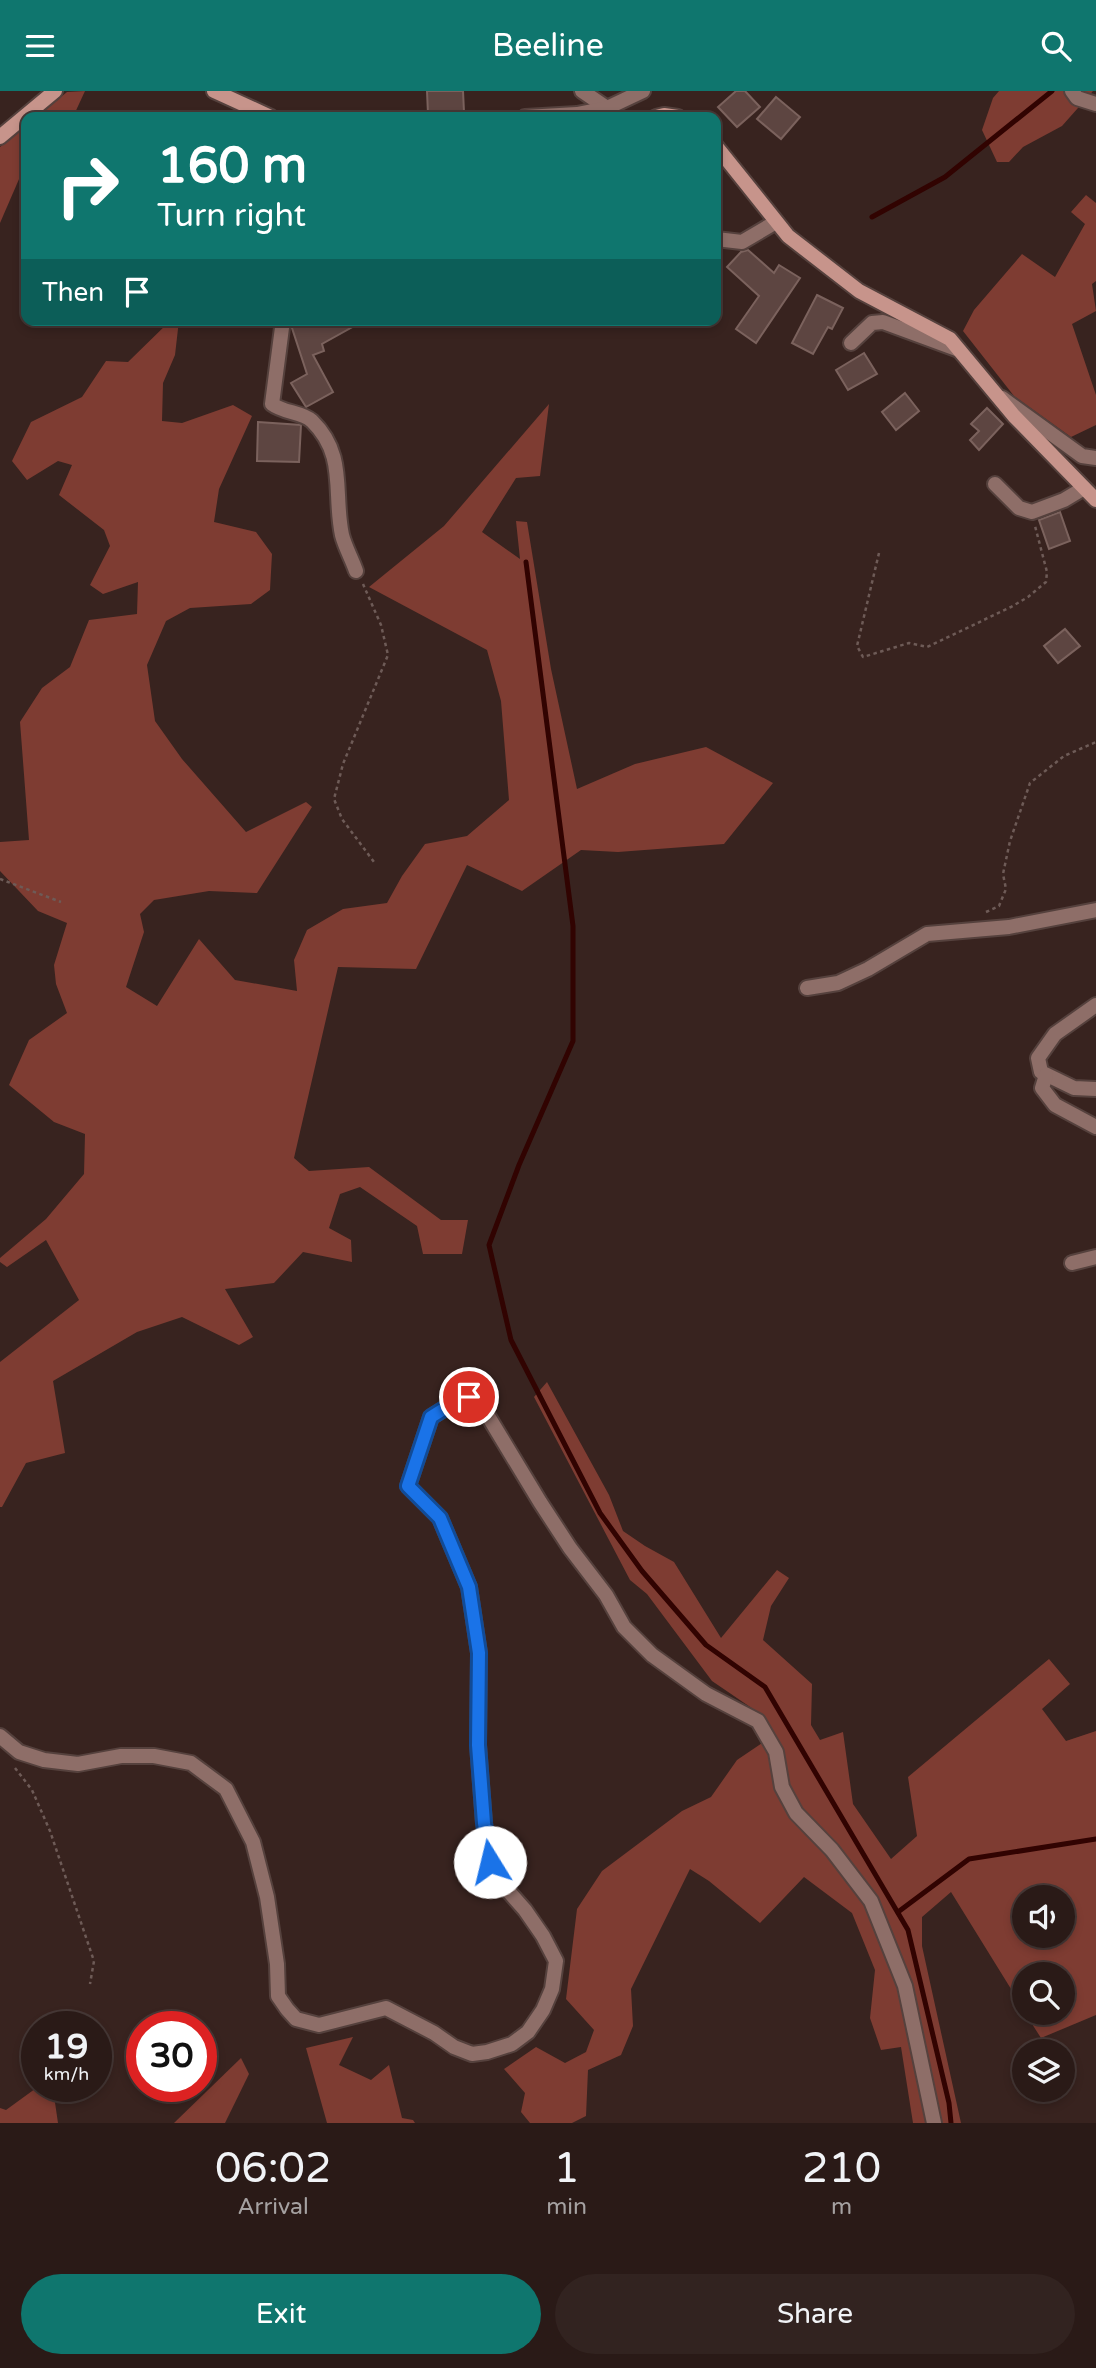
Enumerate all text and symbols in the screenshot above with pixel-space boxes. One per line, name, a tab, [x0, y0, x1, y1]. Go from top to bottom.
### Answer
icon: menu	[21, 27, 59, 65]
text: Beeline	[492, 27, 604, 65]
icon: search	[1037, 27, 1075, 65]
text: 160 m	[157, 137, 307, 196]
icon: right	[42, 140, 133, 231]
text: Turn right	[157, 197, 306, 235]
icon: arrive	[118, 273, 156, 311]
text: Then	[42, 277, 104, 308]
pin	[439, 1367, 499, 1427]
icon: arrive	[450, 1378, 488, 1416]
position arrow	[453, 1825, 527, 1899]
map controls	[1012, 1885, 1075, 2102]
button: sound	[1012, 1885, 1075, 1948]
button: search	[1012, 1962, 1075, 2025]
speed limit sign: 30	[126, 2011, 217, 2102]
text: 19	[45, 2026, 88, 2068]
button: layers	[1012, 2039, 1075, 2102]
text: km/h	[44, 2063, 89, 2085]
text: 06:02	[215, 2143, 331, 2194]
text: 1	[553, 2143, 580, 2194]
text: 210	[802, 2143, 881, 2194]
text: Arrival	[238, 2193, 309, 2221]
text: min	[546, 2193, 587, 2221]
text: m	[831, 2193, 852, 2221]
button: Exit	[21, 2274, 541, 2354]
button: Share	[555, 2274, 1075, 2354]

